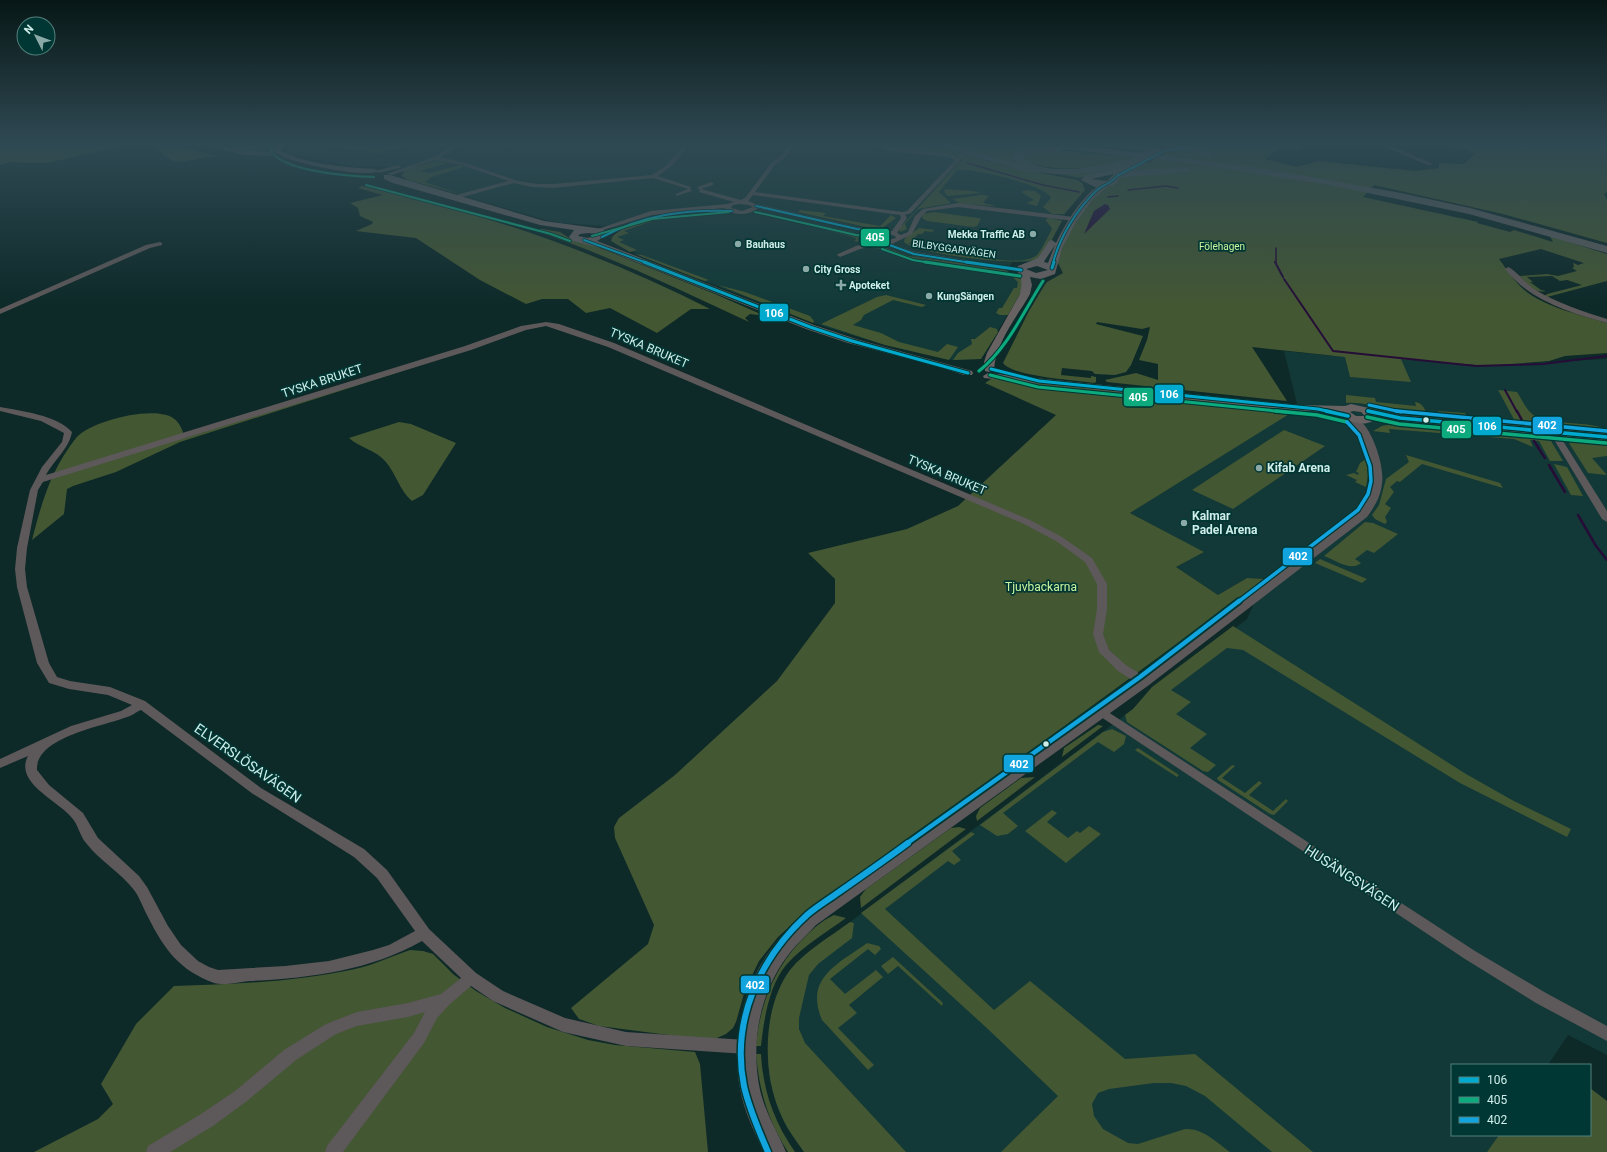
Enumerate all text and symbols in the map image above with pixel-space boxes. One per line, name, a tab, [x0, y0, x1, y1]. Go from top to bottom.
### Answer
north arrow	[16, 16, 56, 56]
text: N	[22, 22, 37, 37]
line badge: 405	[860, 228, 890, 247]
place label: Mekka Traffic AB	[948, 229, 1025, 240]
marker: Mekka Traffic AB	[1028, 229, 1038, 239]
text: 405	[866, 231, 884, 244]
street label: BILBYGGARVÄGEN	[911, 237, 997, 260]
marker: Bauhaus	[733, 239, 743, 249]
place label: Bauhaus	[746, 239, 785, 250]
park label: Fölehagen	[1199, 241, 1245, 252]
marker: City Gross	[801, 264, 811, 274]
place label: City Gross	[814, 264, 860, 275]
marker: Apoteket	[836, 280, 846, 290]
place label: Apoteket	[849, 280, 890, 291]
marker: KungSängen	[924, 291, 934, 301]
place label: KungSängen	[937, 291, 994, 302]
line badge: 106	[759, 303, 789, 322]
text: 106	[765, 307, 783, 320]
street label: TYSKA BRUKET	[608, 325, 690, 371]
street label: TYSKA BRUKET	[280, 361, 364, 401]
line badge: 106	[1154, 384, 1184, 404]
line badge: 405	[1123, 387, 1154, 407]
text: 106	[1160, 388, 1178, 401]
text: 405	[1129, 391, 1147, 404]
unlabelled marker	[1421, 415, 1431, 425]
line badge: 106	[1472, 416, 1502, 436]
line badge: 402	[1532, 416, 1563, 435]
text: 402	[1538, 419, 1556, 432]
line badge: 405	[1441, 420, 1472, 439]
text: 106	[1478, 420, 1496, 433]
text: 405	[1447, 423, 1465, 436]
street label: TYSKA BRUKET	[906, 452, 988, 498]
place label: Kifab Arena	[1267, 461, 1331, 475]
marker: Kifab Arena	[1254, 463, 1264, 473]
place label: Kalmar Padel Arena	[1192, 509, 1258, 537]
marker: Kalmar Padel Arena	[1179, 518, 1189, 528]
line badge: 402	[1282, 547, 1313, 566]
text: 402	[1289, 550, 1307, 563]
park label: Tjuvbackarna	[1005, 580, 1077, 594]
street label: ELVERSLÖSAVÄGEN	[192, 720, 304, 806]
unlabelled marker	[1041, 739, 1051, 749]
line badge: 402	[1003, 754, 1034, 773]
text: 402	[1010, 758, 1028, 771]
street label: HUSÄNGSVÄGEN	[1302, 842, 1402, 914]
line badge: 402	[740, 975, 770, 994]
text: 402	[746, 979, 764, 992]
legend	[1451, 1064, 1591, 1136]
text: 106	[1487, 1073, 1507, 1087]
text: 405	[1487, 1093, 1507, 1107]
text: 402	[1487, 1113, 1507, 1127]

